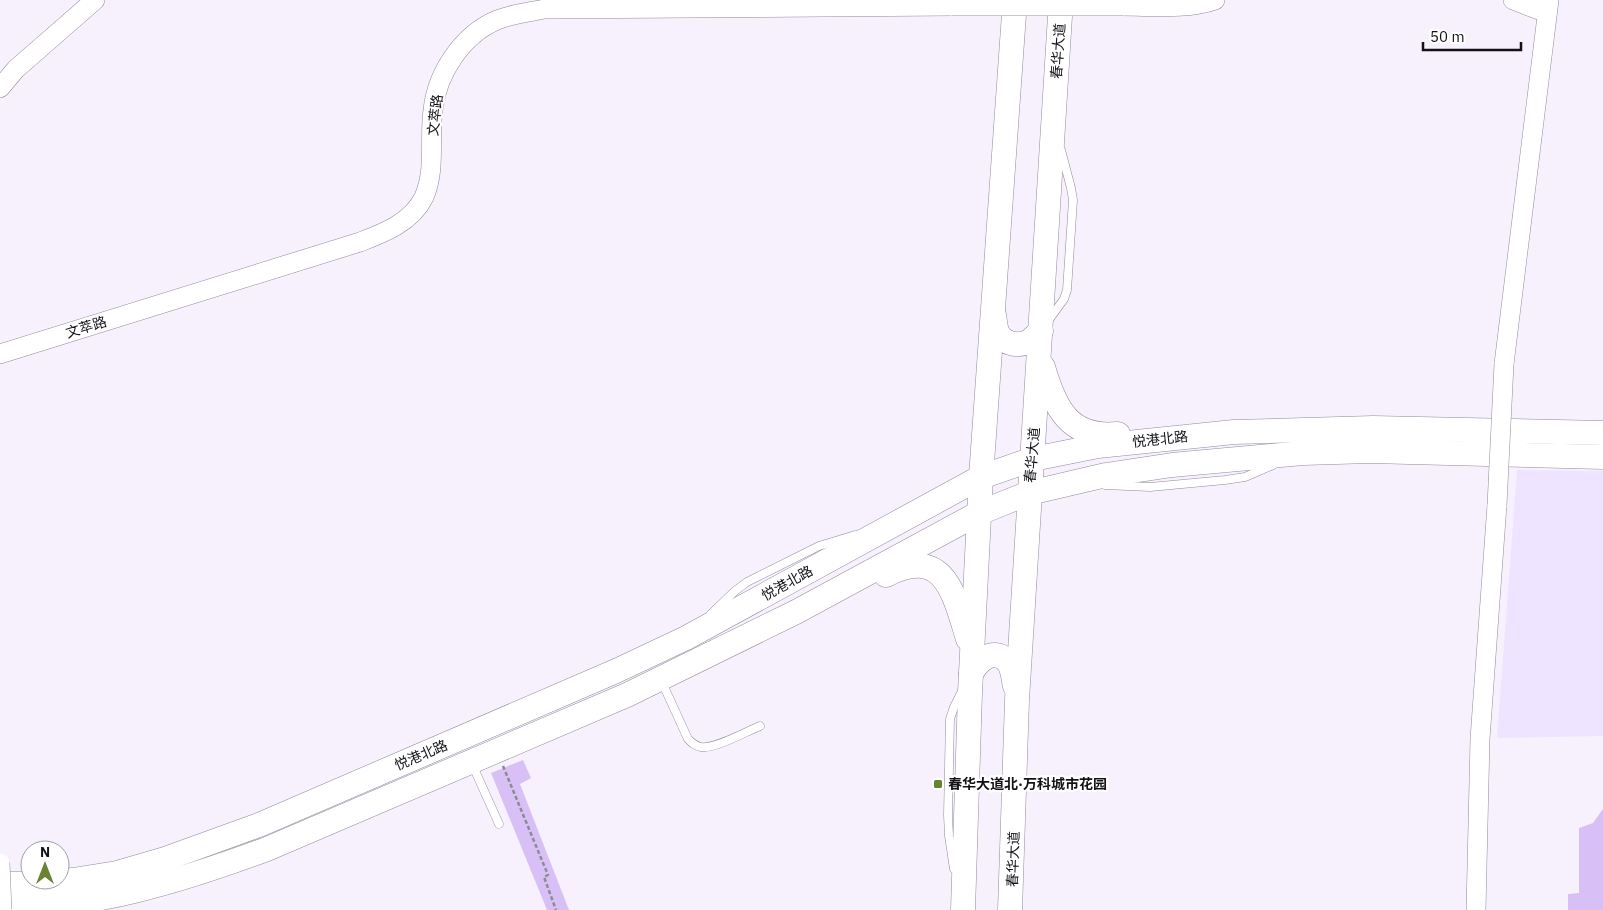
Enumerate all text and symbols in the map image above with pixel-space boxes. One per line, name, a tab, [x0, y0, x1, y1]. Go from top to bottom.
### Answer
scale bar	[1423, 20, 1520, 52]
street label: 春华大道	[1047, 22, 1069, 80]
text: 50 m	[1430, 27, 1465, 46]
street label: 文萃路	[424, 93, 446, 137]
street label: 文萃路	[63, 312, 109, 342]
street label: 春华大道	[1021, 426, 1043, 484]
street label: 悦港北路	[1131, 427, 1189, 451]
street label: 悦港北路	[758, 562, 816, 604]
street label: 悦港北路	[392, 736, 450, 774]
place label: 春华大道北·万科城市花园	[948, 775, 1107, 793]
marker: 春华大道北·万科城市花园	[932, 778, 944, 790]
street label: 春华大道	[1003, 831, 1023, 887]
north arrow	[20, 840, 70, 890]
text: N	[40, 843, 50, 861]

